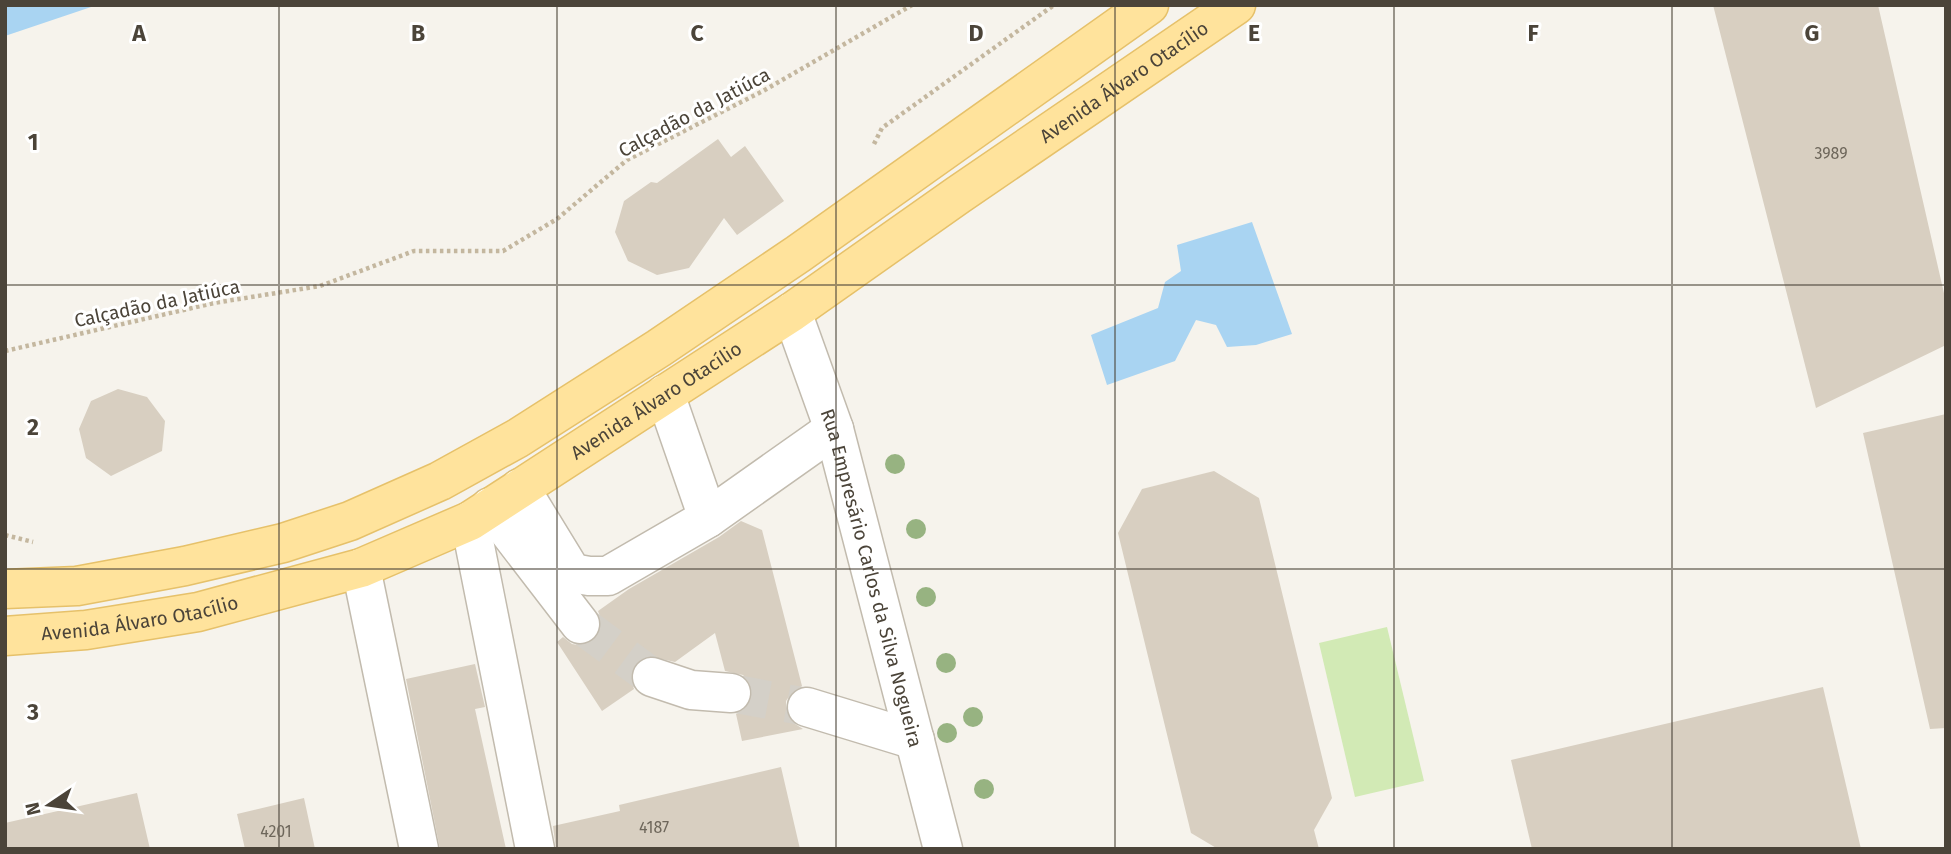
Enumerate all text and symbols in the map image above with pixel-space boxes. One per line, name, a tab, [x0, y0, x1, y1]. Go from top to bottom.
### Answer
street label: Avenida Álvaro Otacílio	[1035, 16, 1213, 148]
text: A	[131, 19, 146, 47]
text: B	[411, 19, 425, 47]
text: C	[690, 19, 704, 47]
text: D	[969, 19, 984, 47]
text: E	[1248, 19, 1260, 47]
text: F	[1527, 19, 1539, 47]
text: G	[1805, 19, 1819, 47]
street label: Calçadão da Jatiúca	[614, 63, 774, 162]
text: 1	[28, 128, 38, 156]
house number: 3989	[1814, 144, 1848, 163]
street label: Calçadão da Jatiúca	[72, 275, 242, 332]
street label: Avenida Álvaro Otacílio	[566, 337, 746, 465]
street label: Rua Empresário Carlos da Silva Nogueira	[816, 406, 927, 750]
text: 2	[27, 413, 39, 441]
street label: Avenida Álvaro Otacílio	[40, 591, 241, 645]
text: 3	[26, 698, 39, 726]
north arrow	[14, 770, 84, 840]
text: N	[20, 800, 46, 817]
house number: 4187	[639, 818, 669, 837]
house number: 4201	[260, 822, 292, 841]

